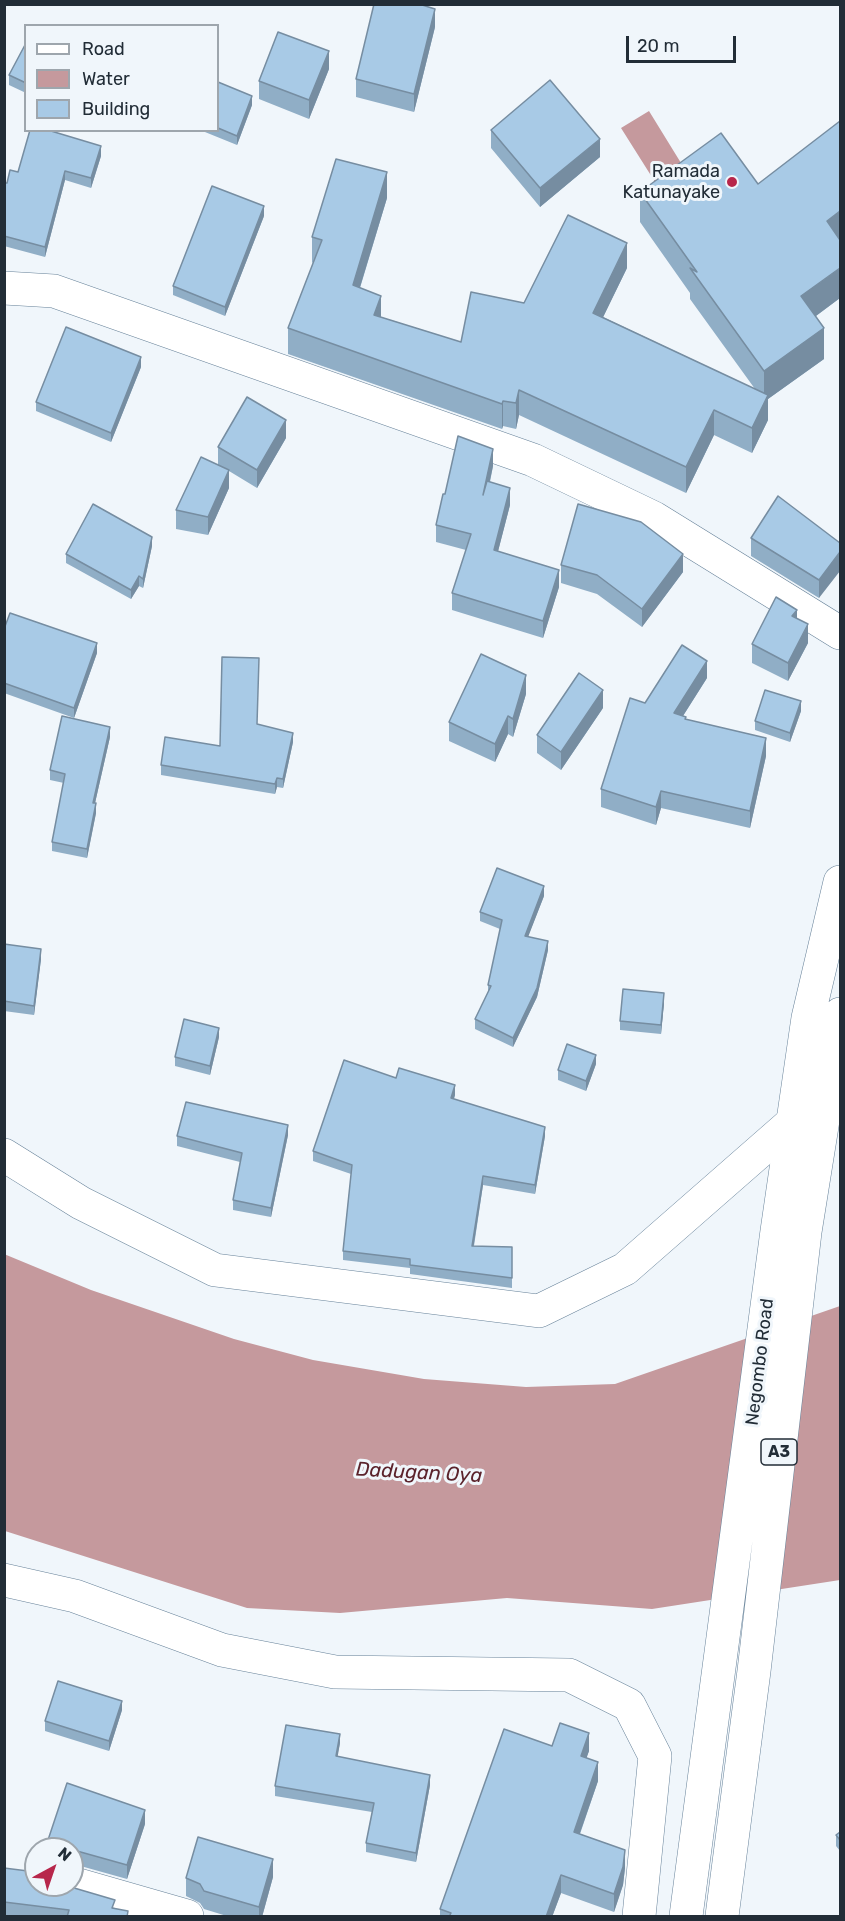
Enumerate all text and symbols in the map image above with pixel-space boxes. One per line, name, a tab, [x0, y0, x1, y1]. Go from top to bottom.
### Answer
legend	[24, 24, 219, 132]
scale bar	[629, 24, 738, 62]
text: 20 m	[637, 35, 679, 57]
text: Road	[82, 38, 125, 60]
text: Water	[82, 68, 130, 90]
text: Building	[82, 98, 150, 120]
place label: Ramada Katunayake	[622, 161, 720, 204]
marker: Ramada Katunayake	[725, 175, 739, 189]
street label: Negombo Road	[741, 1297, 779, 1427]
road number: A3	[761, 1439, 797, 1465]
water label: Dadugan Oya	[355, 1458, 483, 1488]
north arrow	[24, 1837, 84, 1897]
text: N	[54, 1843, 75, 1865]

